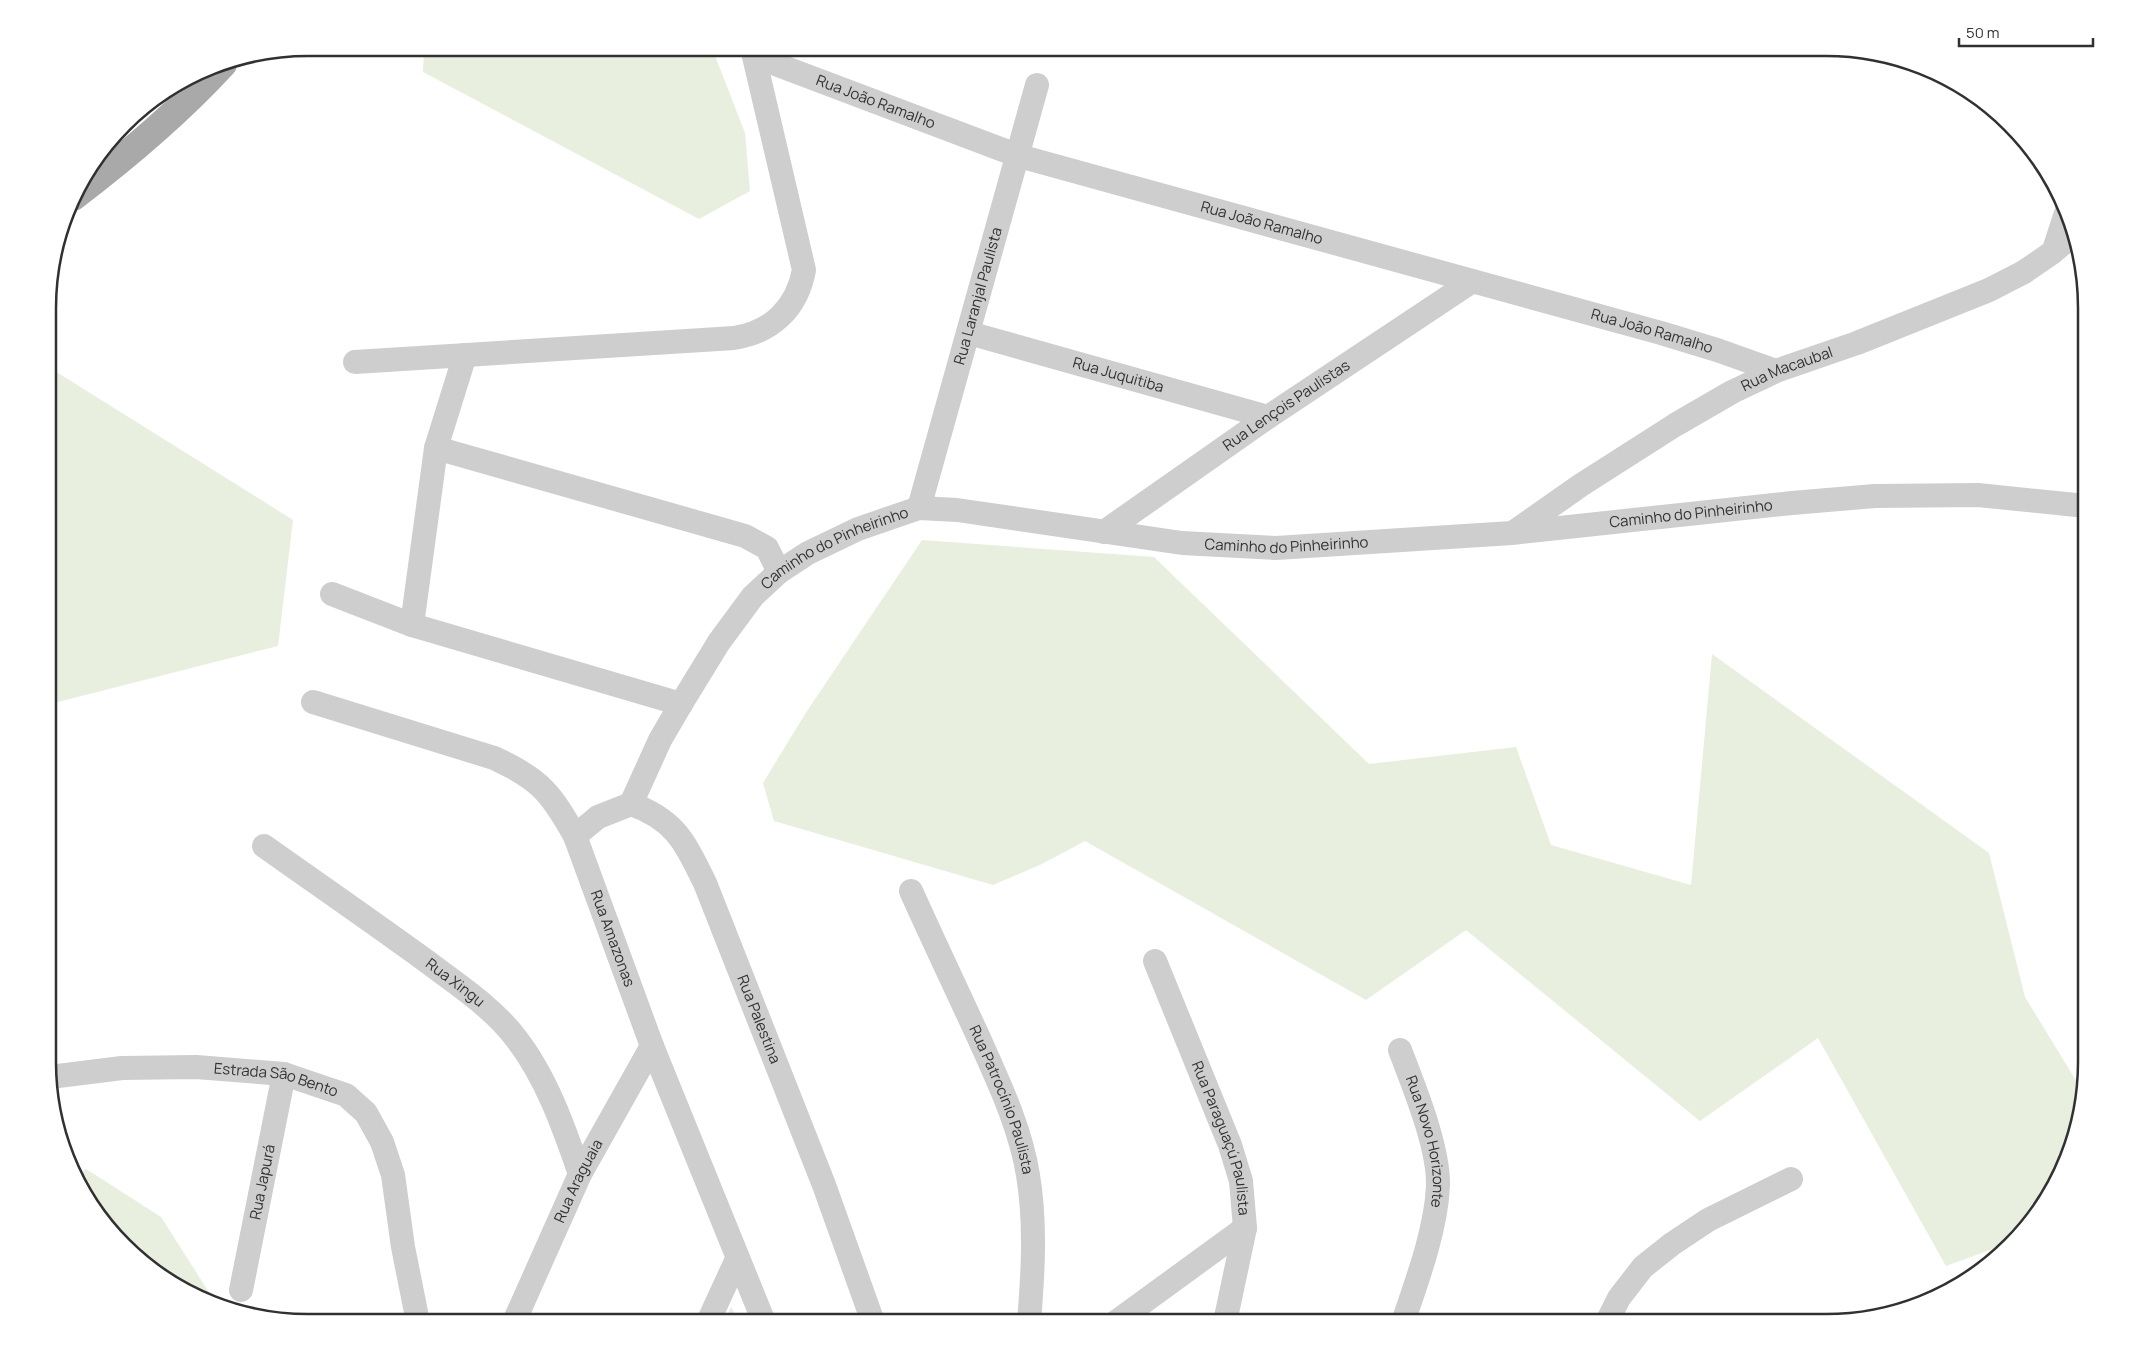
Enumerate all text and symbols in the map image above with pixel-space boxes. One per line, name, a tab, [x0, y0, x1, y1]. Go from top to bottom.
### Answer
scale bar	[1959, 15, 2093, 47]
text: 50 m	[1966, 22, 2000, 43]
street label: Rua João Ramalho	[813, 69, 939, 134]
street label: Rua João Ramalho	[1198, 196, 1325, 249]
street label: Rua Laranjal Paulista	[948, 225, 1007, 367]
street label: Rua João Ramalho	[1589, 303, 1716, 358]
street label: Rua Macaubal	[1737, 341, 1836, 396]
street label: Rua Juquitiba	[1070, 352, 1166, 397]
street label: Rua Lençois Paulistas	[1218, 354, 1354, 456]
street label: Caminho do Pinheirinho	[1608, 494, 1774, 533]
street label: Caminho do Pinheirinho	[756, 501, 911, 594]
street label: Caminho do Pinheirinho	[1204, 531, 1369, 558]
street label: Rua Amazonas	[586, 887, 640, 990]
street label: Rua Xingu	[421, 953, 489, 1012]
street label: Rua Palestina	[732, 972, 786, 1067]
street label: Rua Patrocínio Paulista	[964, 1022, 1039, 1176]
street label: Estrada São Bento	[213, 1057, 341, 1102]
street label: Rua Paraguaçú Paulista	[1187, 1058, 1255, 1216]
street label: Rua Novo Horizonte	[1401, 1072, 1449, 1209]
street label: Rua Araguaia	[549, 1135, 607, 1226]
street label: Rua Japurá	[244, 1143, 280, 1221]

